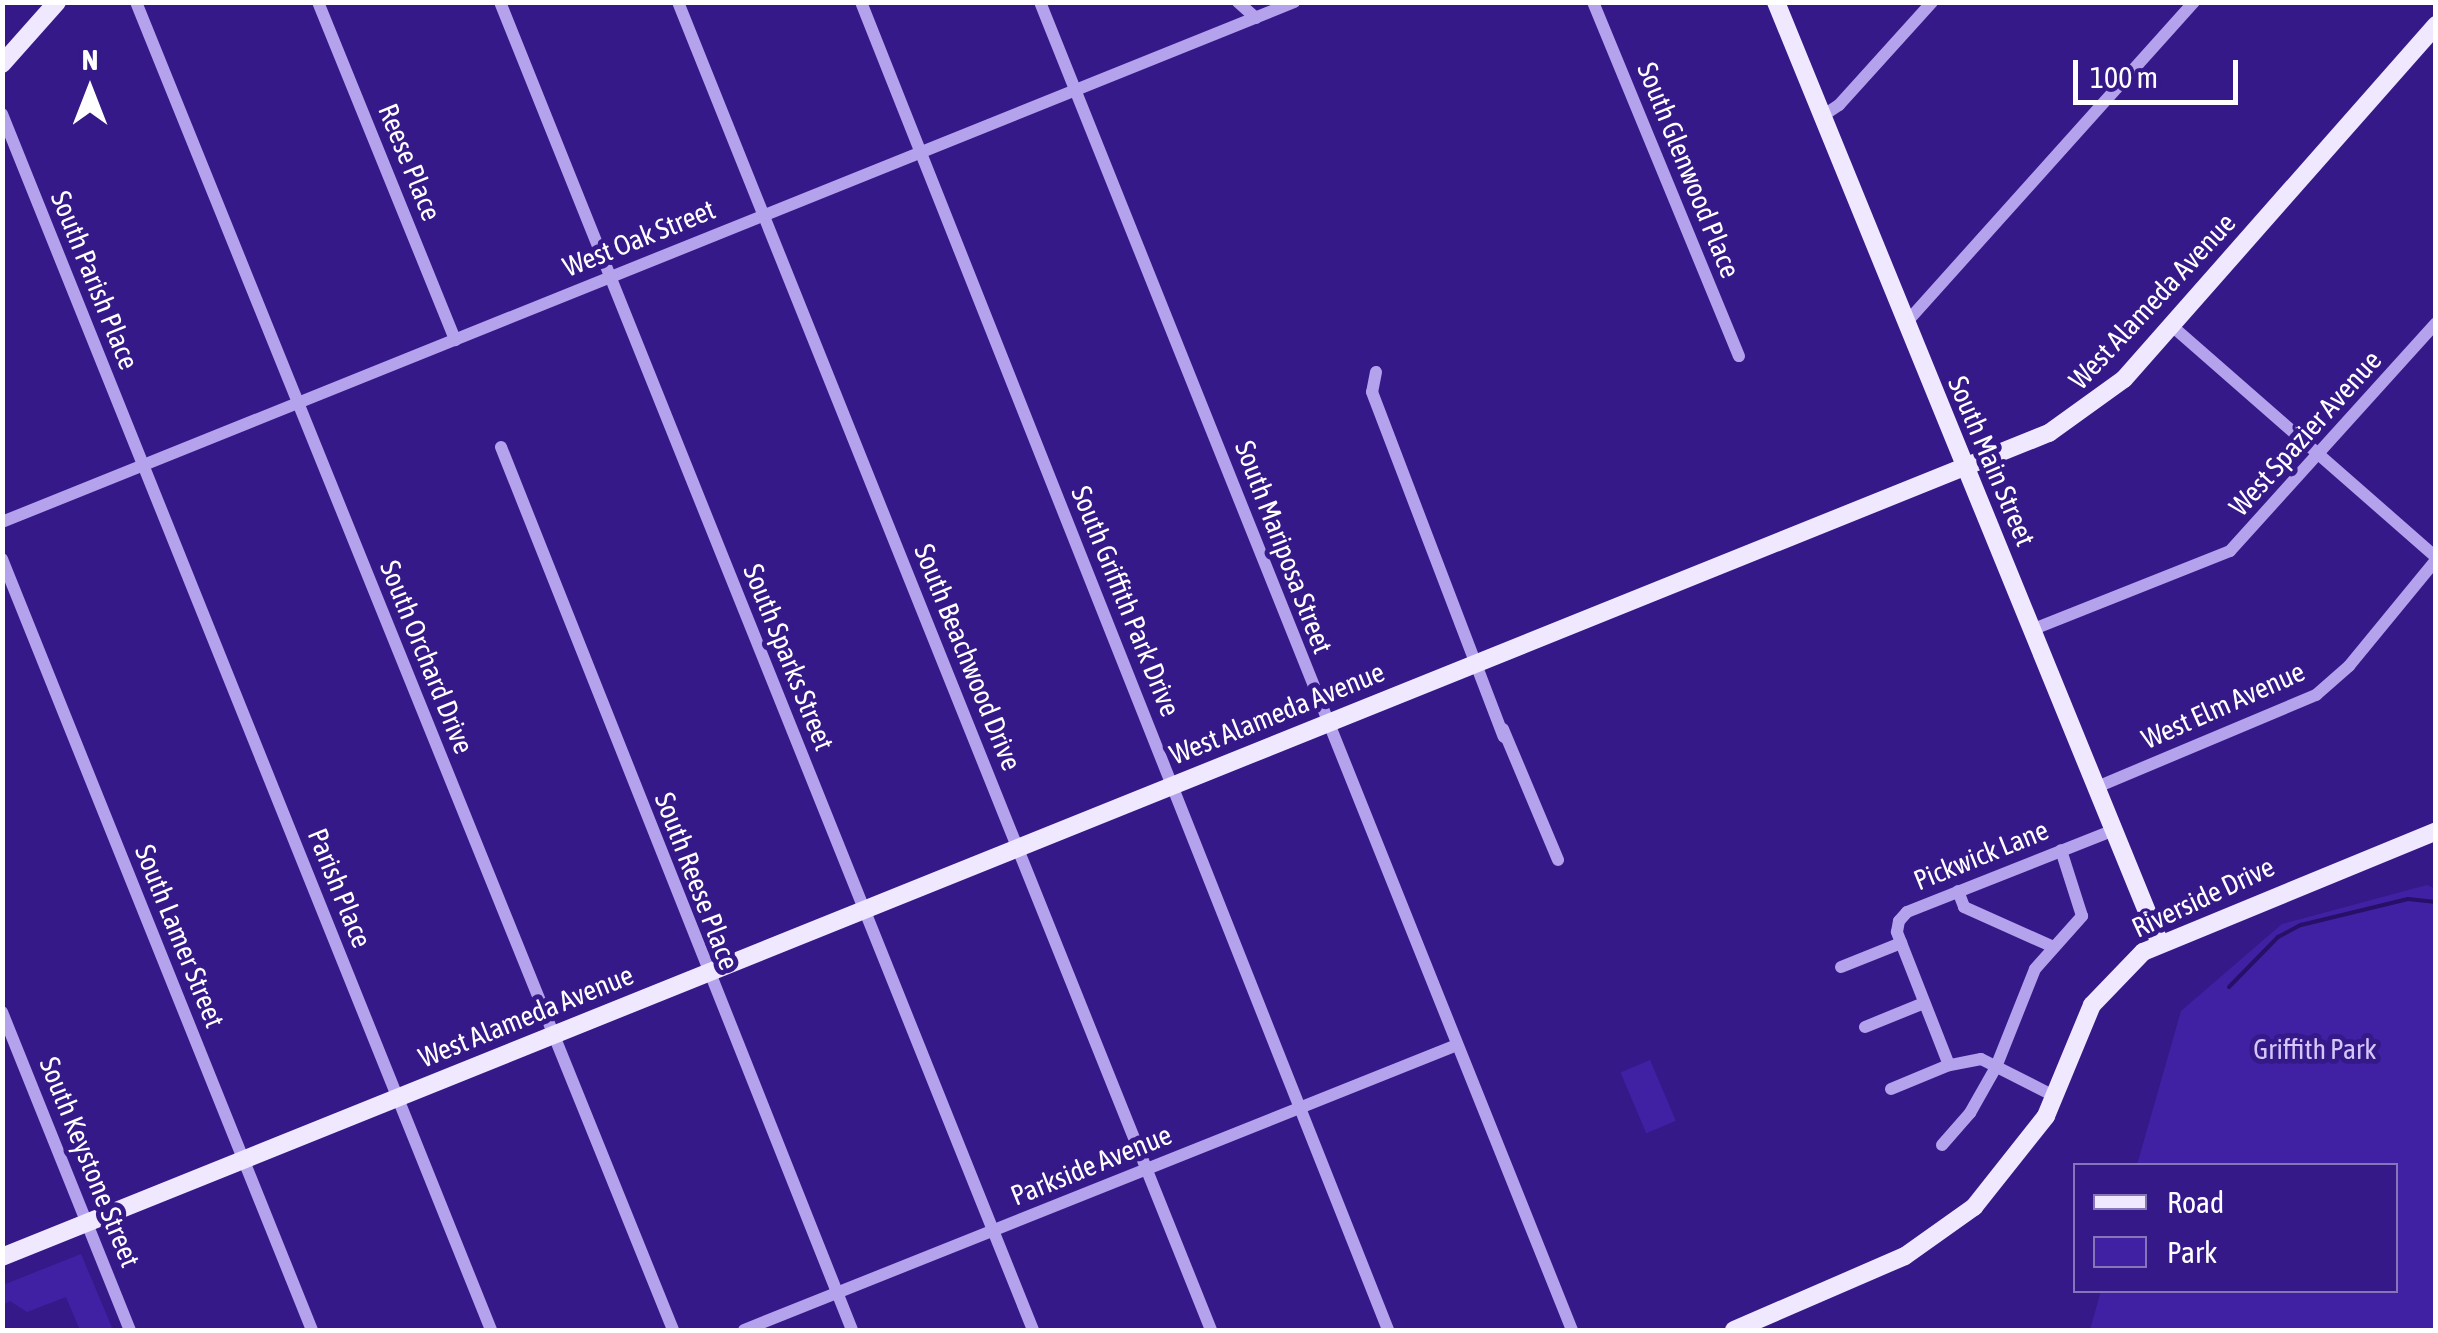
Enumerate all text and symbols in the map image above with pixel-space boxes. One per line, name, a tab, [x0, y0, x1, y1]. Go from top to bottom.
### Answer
north arrow	[40, 40, 140, 140]
scale bar	[2078, 40, 2243, 102]
text: N	[82, 44, 98, 76]
street label: South Glenwood Place	[1630, 57, 1748, 283]
text: 100 m	[2090, 60, 2158, 94]
street label: Reese Place	[371, 99, 449, 225]
street label: South Parish Place	[44, 186, 146, 374]
street label: West Oak Street	[558, 192, 720, 284]
street label: West Alameda Avenue	[2062, 206, 2242, 396]
street label: West Spazier Avenue	[2222, 343, 2388, 523]
street label: South Main Street	[1941, 371, 2043, 551]
street label: South Mariposa Street	[1228, 436, 1340, 658]
street label: South Griffith Park Drive	[1064, 481, 1188, 721]
street label: South Beachwood Drive	[907, 539, 1029, 775]
street label: South Orchard Drive	[373, 556, 481, 758]
street label: South Sparks Street	[736, 559, 842, 755]
street label: West Elm Avenue	[2136, 654, 2310, 756]
street label: West Alameda Avenue	[1165, 655, 1389, 771]
street label: South Reese Place	[648, 788, 746, 974]
street label: Pickwick Lane	[1909, 813, 2053, 897]
street label: Parish Place	[301, 824, 379, 952]
street label: South Lamer Street	[128, 840, 232, 1032]
street label: Riverside Drive	[2126, 849, 2280, 945]
street label: West Alameda Avenue	[414, 958, 638, 1074]
park label: Griffith Park	[2253, 1032, 2377, 1066]
street label: South Keystone Street	[33, 1052, 147, 1272]
street label: Parkside Avenue	[1006, 1118, 1176, 1212]
legend	[2073, 1163, 2398, 1293]
text: Road	[2167, 1185, 2224, 1219]
text: Park	[2167, 1235, 2217, 1269]

